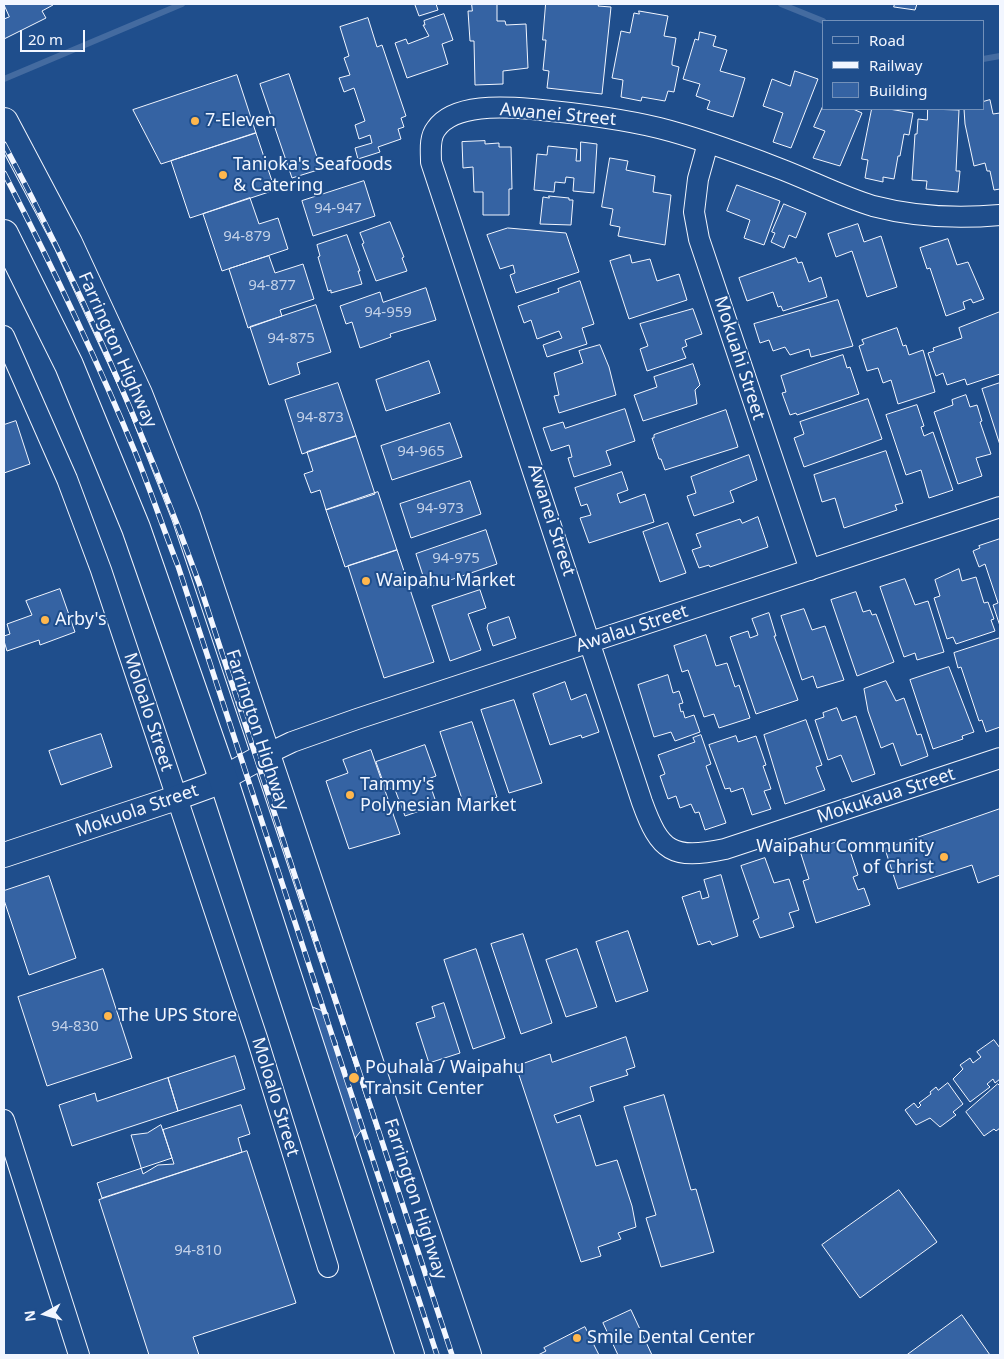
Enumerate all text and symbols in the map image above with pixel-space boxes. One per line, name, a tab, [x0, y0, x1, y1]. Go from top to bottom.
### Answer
scale bar	[22, 20, 88, 52]
legend	[822, 20, 984, 110]
text: 20 m	[28, 29, 63, 49]
text: Road	[869, 30, 905, 50]
text: Railway	[869, 55, 922, 75]
text: Building	[869, 80, 927, 100]
street label: Awanei Street	[499, 99, 617, 131]
place label: 7-Eleven	[205, 110, 276, 132]
marker: 7-Eleven	[189, 115, 201, 127]
place label: Tanioka's Seafoods & Catering	[233, 154, 392, 196]
marker: Tanioka's Seafoods & Catering	[217, 169, 229, 181]
house number: 94-947	[314, 200, 362, 218]
house number: 94-879	[223, 228, 271, 246]
street label: Farrington Highway	[73, 269, 161, 431]
house number: 94-877	[248, 277, 296, 295]
street label: Mokuahi Street	[709, 293, 769, 423]
house number: 94-959	[364, 304, 412, 322]
house number: 94-875	[267, 330, 315, 348]
house number: 94-873	[296, 409, 344, 427]
house number: 94-965	[397, 443, 445, 461]
street label: Awanei Street	[523, 461, 579, 579]
house number: 94-973	[416, 500, 464, 518]
house number: 94-975	[432, 550, 480, 568]
place label: Waipahu Market	[376, 570, 515, 592]
marker: Waipahu Market	[360, 575, 372, 587]
street label: Awalau Street	[573, 601, 691, 657]
place label: Arby's	[55, 609, 107, 631]
marker: Arby's	[39, 614, 51, 626]
street label: Farrington Highway	[221, 647, 293, 813]
street label: Moloalo Street	[119, 650, 177, 774]
street label: Mokukaua Street	[814, 764, 958, 828]
place label: Tammy's Polynesian Market	[360, 774, 516, 816]
street label: Mokuola Street	[73, 780, 201, 842]
marker: Tammy's Polynesian Market	[344, 789, 356, 801]
place label: Waipahu Community of Christ	[756, 836, 934, 879]
marker: Waipahu Community of Christ	[938, 851, 950, 863]
place label: The UPS Store	[118, 1005, 237, 1027]
marker: The UPS Store	[102, 1010, 114, 1022]
house number: 94-830	[51, 1018, 99, 1036]
street label: Moloalo Street	[247, 1035, 303, 1159]
place label: Pouhala / Waipahu Transit Center	[365, 1057, 524, 1100]
marker: Pouhala / Waipahu Transit Center	[347, 1071, 361, 1085]
street label: Farrington Highway	[379, 1116, 451, 1282]
house number: 94-810	[174, 1242, 222, 1260]
north arrow	[20, 1289, 70, 1339]
text: N	[19, 1309, 40, 1323]
place label: Smile Dental Center	[587, 1327, 755, 1349]
marker: Smile Dental Center	[571, 1332, 583, 1344]

